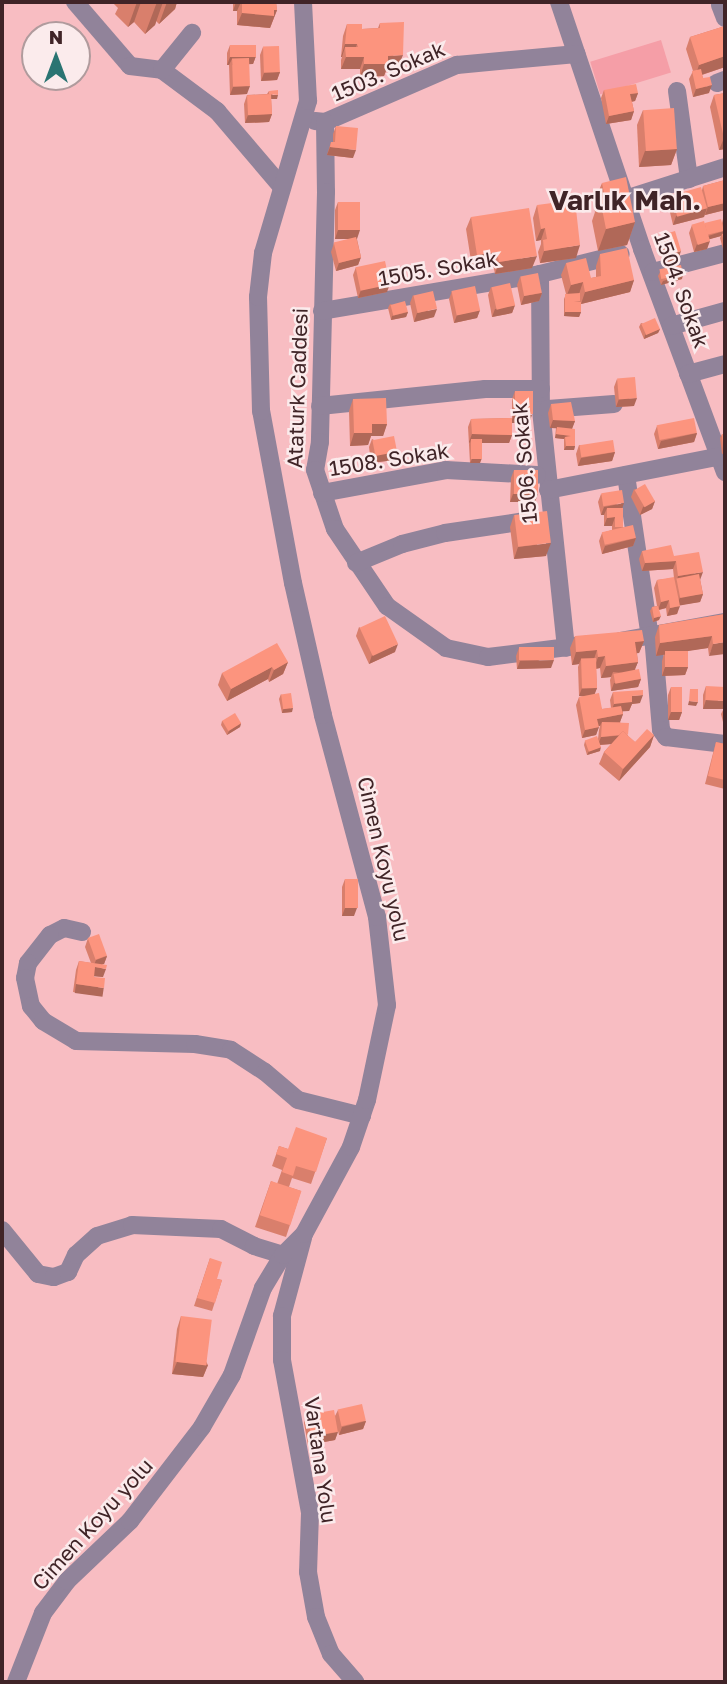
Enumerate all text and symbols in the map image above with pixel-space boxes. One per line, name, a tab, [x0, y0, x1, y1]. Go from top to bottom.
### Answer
north arrow	[21, 21, 91, 91]
text: N	[49, 25, 63, 48]
street label: 1503. Sokak	[328, 36, 448, 106]
district label: Varlık Mah.	[549, 183, 701, 217]
street label: 1504. Sokak	[649, 229, 715, 351]
street label: 1505. Sokak	[376, 245, 500, 291]
street label: Ataturk Caddesi	[282, 307, 312, 469]
street label: 1506. Sokak	[506, 402, 542, 524]
street label: 1508. Sokak	[327, 437, 451, 481]
street label: Cimen Koyu yolu	[353, 774, 415, 944]
street label: Vartana Yolu	[300, 1395, 342, 1525]
street label: Cimen Koyu yolu	[26, 1453, 158, 1595]

